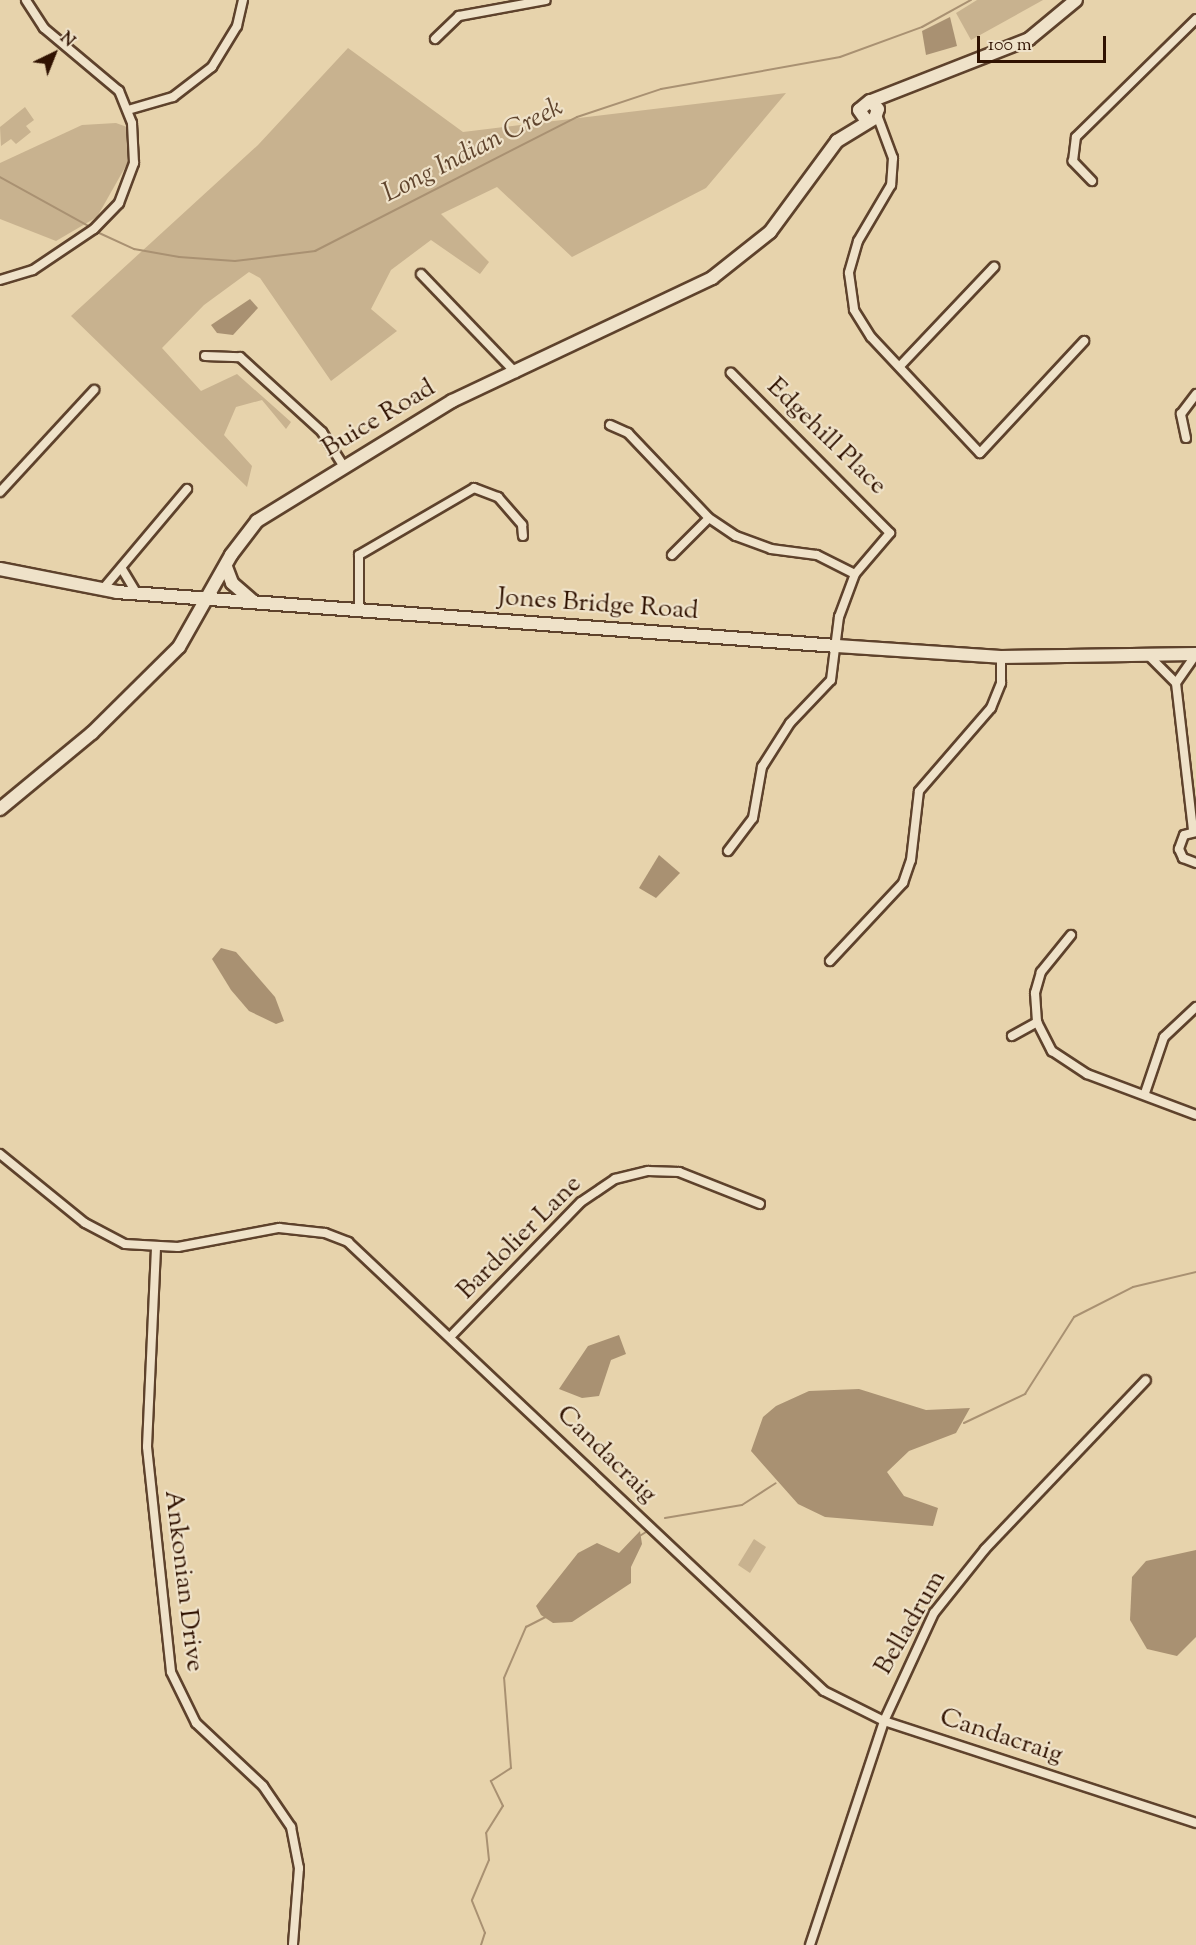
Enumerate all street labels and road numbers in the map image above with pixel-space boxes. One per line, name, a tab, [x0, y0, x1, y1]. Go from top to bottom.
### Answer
street label: Edgehill Place	[759, 372, 893, 502]
street label: Buice Road	[317, 373, 441, 465]
street label: Jones Bridge Road	[497, 582, 699, 628]
street label: Bardolier Lane	[451, 1169, 589, 1307]
street label: Candacraig	[549, 1400, 663, 1510]
street label: Ankonian Drive	[156, 1488, 210, 1674]
street label: Belladrum	[869, 1565, 953, 1681]
street label: Candacraig	[936, 1702, 1066, 1772]

